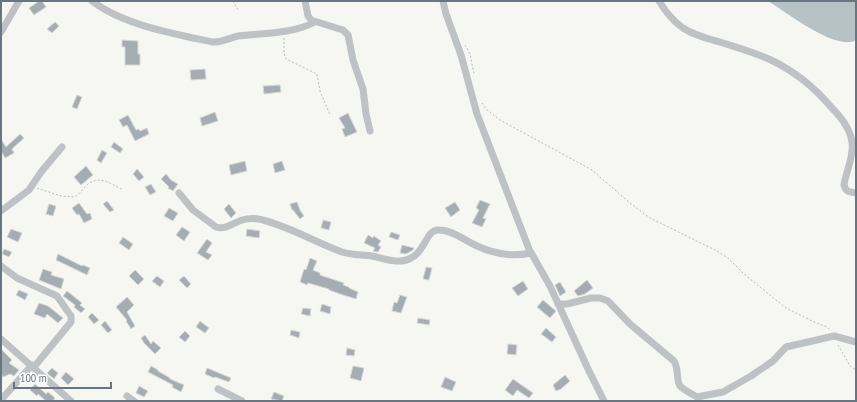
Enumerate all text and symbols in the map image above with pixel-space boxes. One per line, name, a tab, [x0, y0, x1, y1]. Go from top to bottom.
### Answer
scale bar	[14, 364, 111, 390]
text: 100 m	[20, 370, 47, 385]

